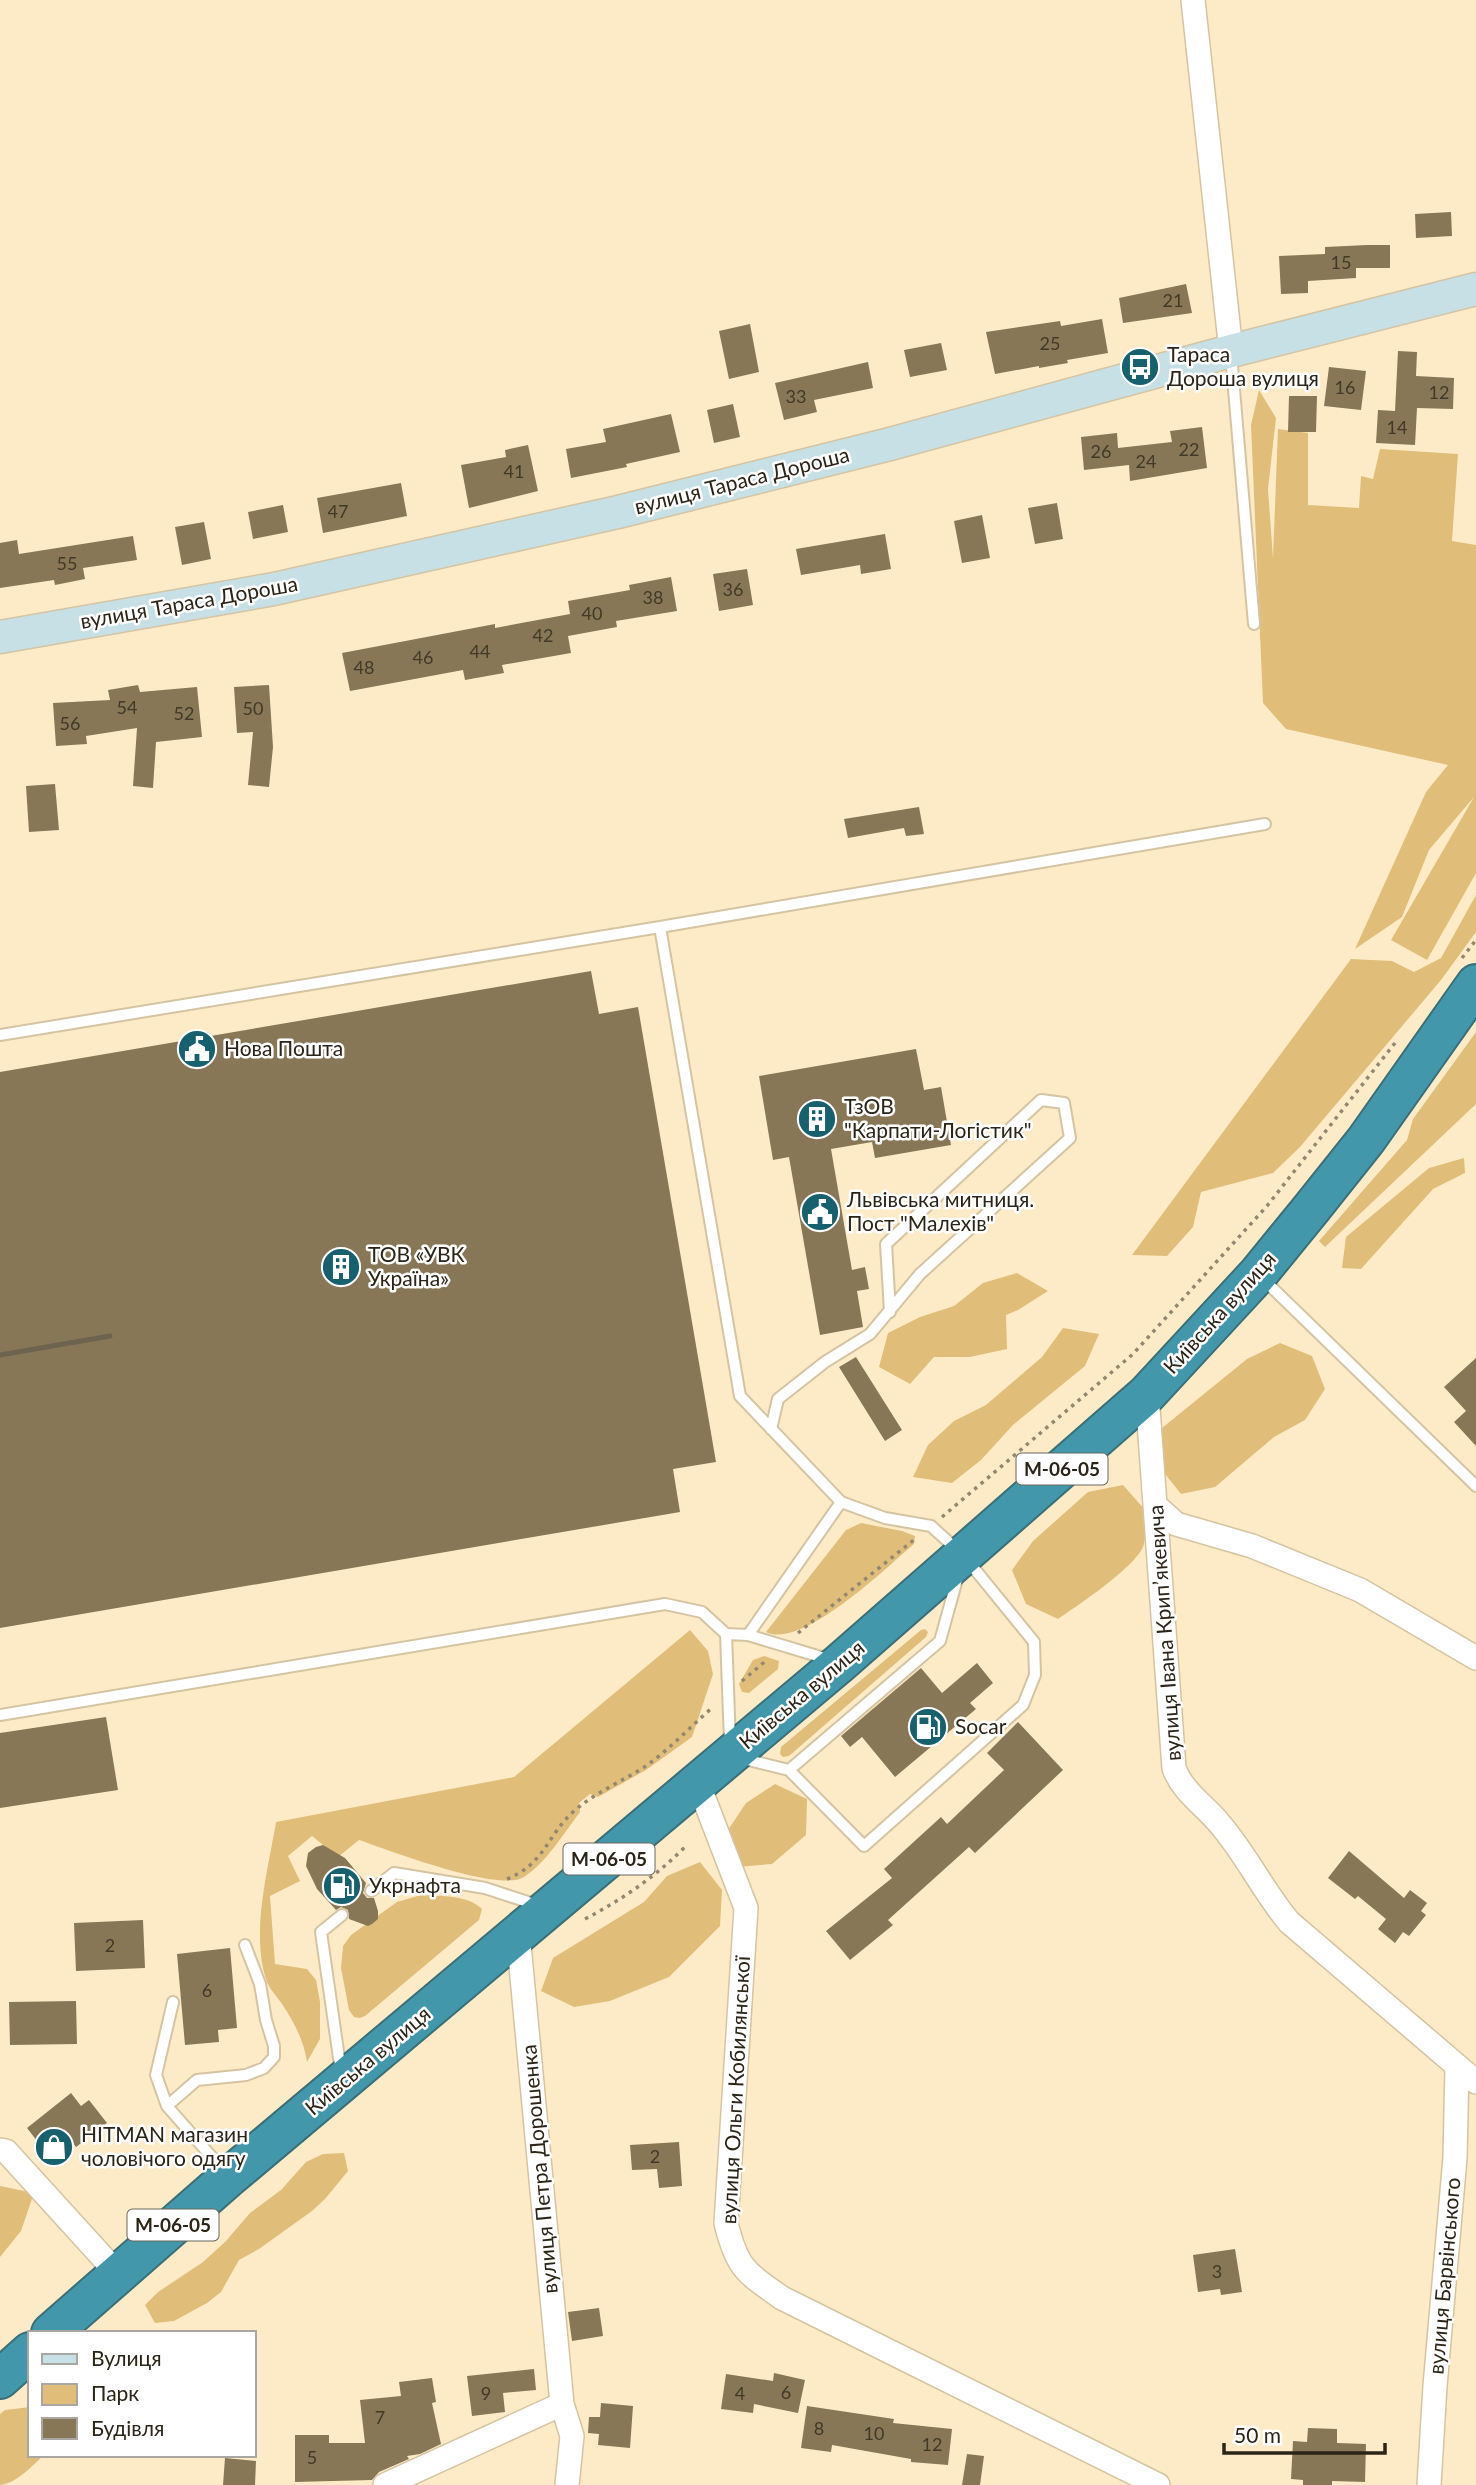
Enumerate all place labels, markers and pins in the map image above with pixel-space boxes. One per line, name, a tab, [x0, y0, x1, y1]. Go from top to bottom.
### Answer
place label: Тараса Дороша вулиця	[1167, 341, 1319, 390]
bus stop icon: Тараса Дороша вулиця	[1119, 346, 1161, 388]
public building icon: Нова Пошта	[176, 1028, 218, 1070]
place label: Нова Пошта	[224, 1035, 343, 1060]
place label: ТзОВ "Карпати-Логістик"	[844, 1093, 1032, 1142]
building icon: ТзОВ "Карпати-Логістик"	[796, 1098, 838, 1140]
place label: Львівська митниця. Пост "Малехів"	[846, 1186, 1034, 1235]
public building icon: Львівська митниця. Пост "Малехів"	[799, 1191, 841, 1233]
place label: ТОВ «УВК Україна»	[368, 1241, 465, 1290]
building icon: ТОВ «УВК Україна»	[320, 1246, 362, 1288]
fuel station icon: Socar	[907, 1706, 949, 1748]
place label: Socar	[955, 1713, 1007, 1738]
fuel station icon: Укрнафта	[321, 1865, 363, 1907]
place label: Укрнафта	[369, 1872, 461, 1897]
place label: HITMAN магазин чоловічого одягу	[81, 2121, 248, 2170]
shop icon: HITMAN магазин чоловічого одягу	[33, 2126, 75, 2168]

